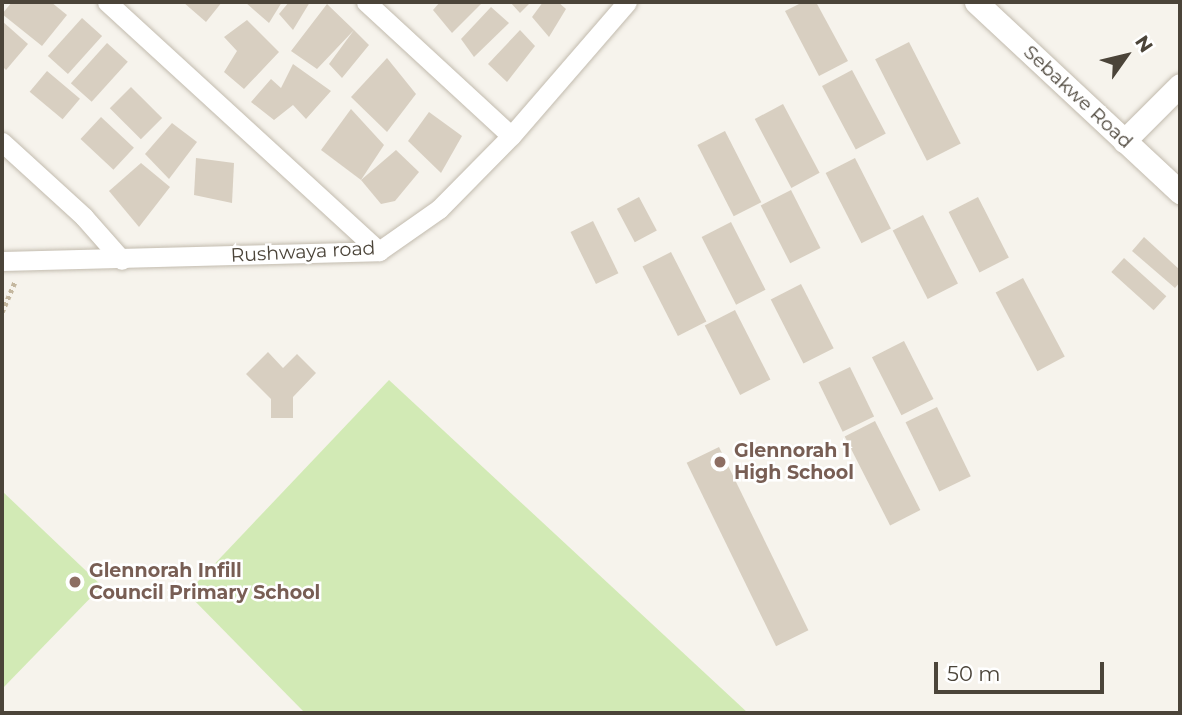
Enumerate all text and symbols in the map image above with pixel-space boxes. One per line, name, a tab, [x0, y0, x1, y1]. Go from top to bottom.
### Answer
north arrow	[1091, 21, 1161, 91]
text: N	[1130, 31, 1158, 57]
street label: Sebakwe Road	[1019, 41, 1137, 153]
street label: Rushwaya road	[230, 237, 376, 267]
place label: Glennorah 1 High School	[734, 440, 854, 484]
marker: Glennorah 1 High School	[712, 454, 728, 470]
place label: Glennorah Infill Council Primary School	[89, 560, 320, 604]
marker: Glennorah Infill Council Primary School	[67, 574, 83, 590]
scale bar	[937, 648, 1107, 692]
text: 50 m	[947, 661, 1001, 686]

